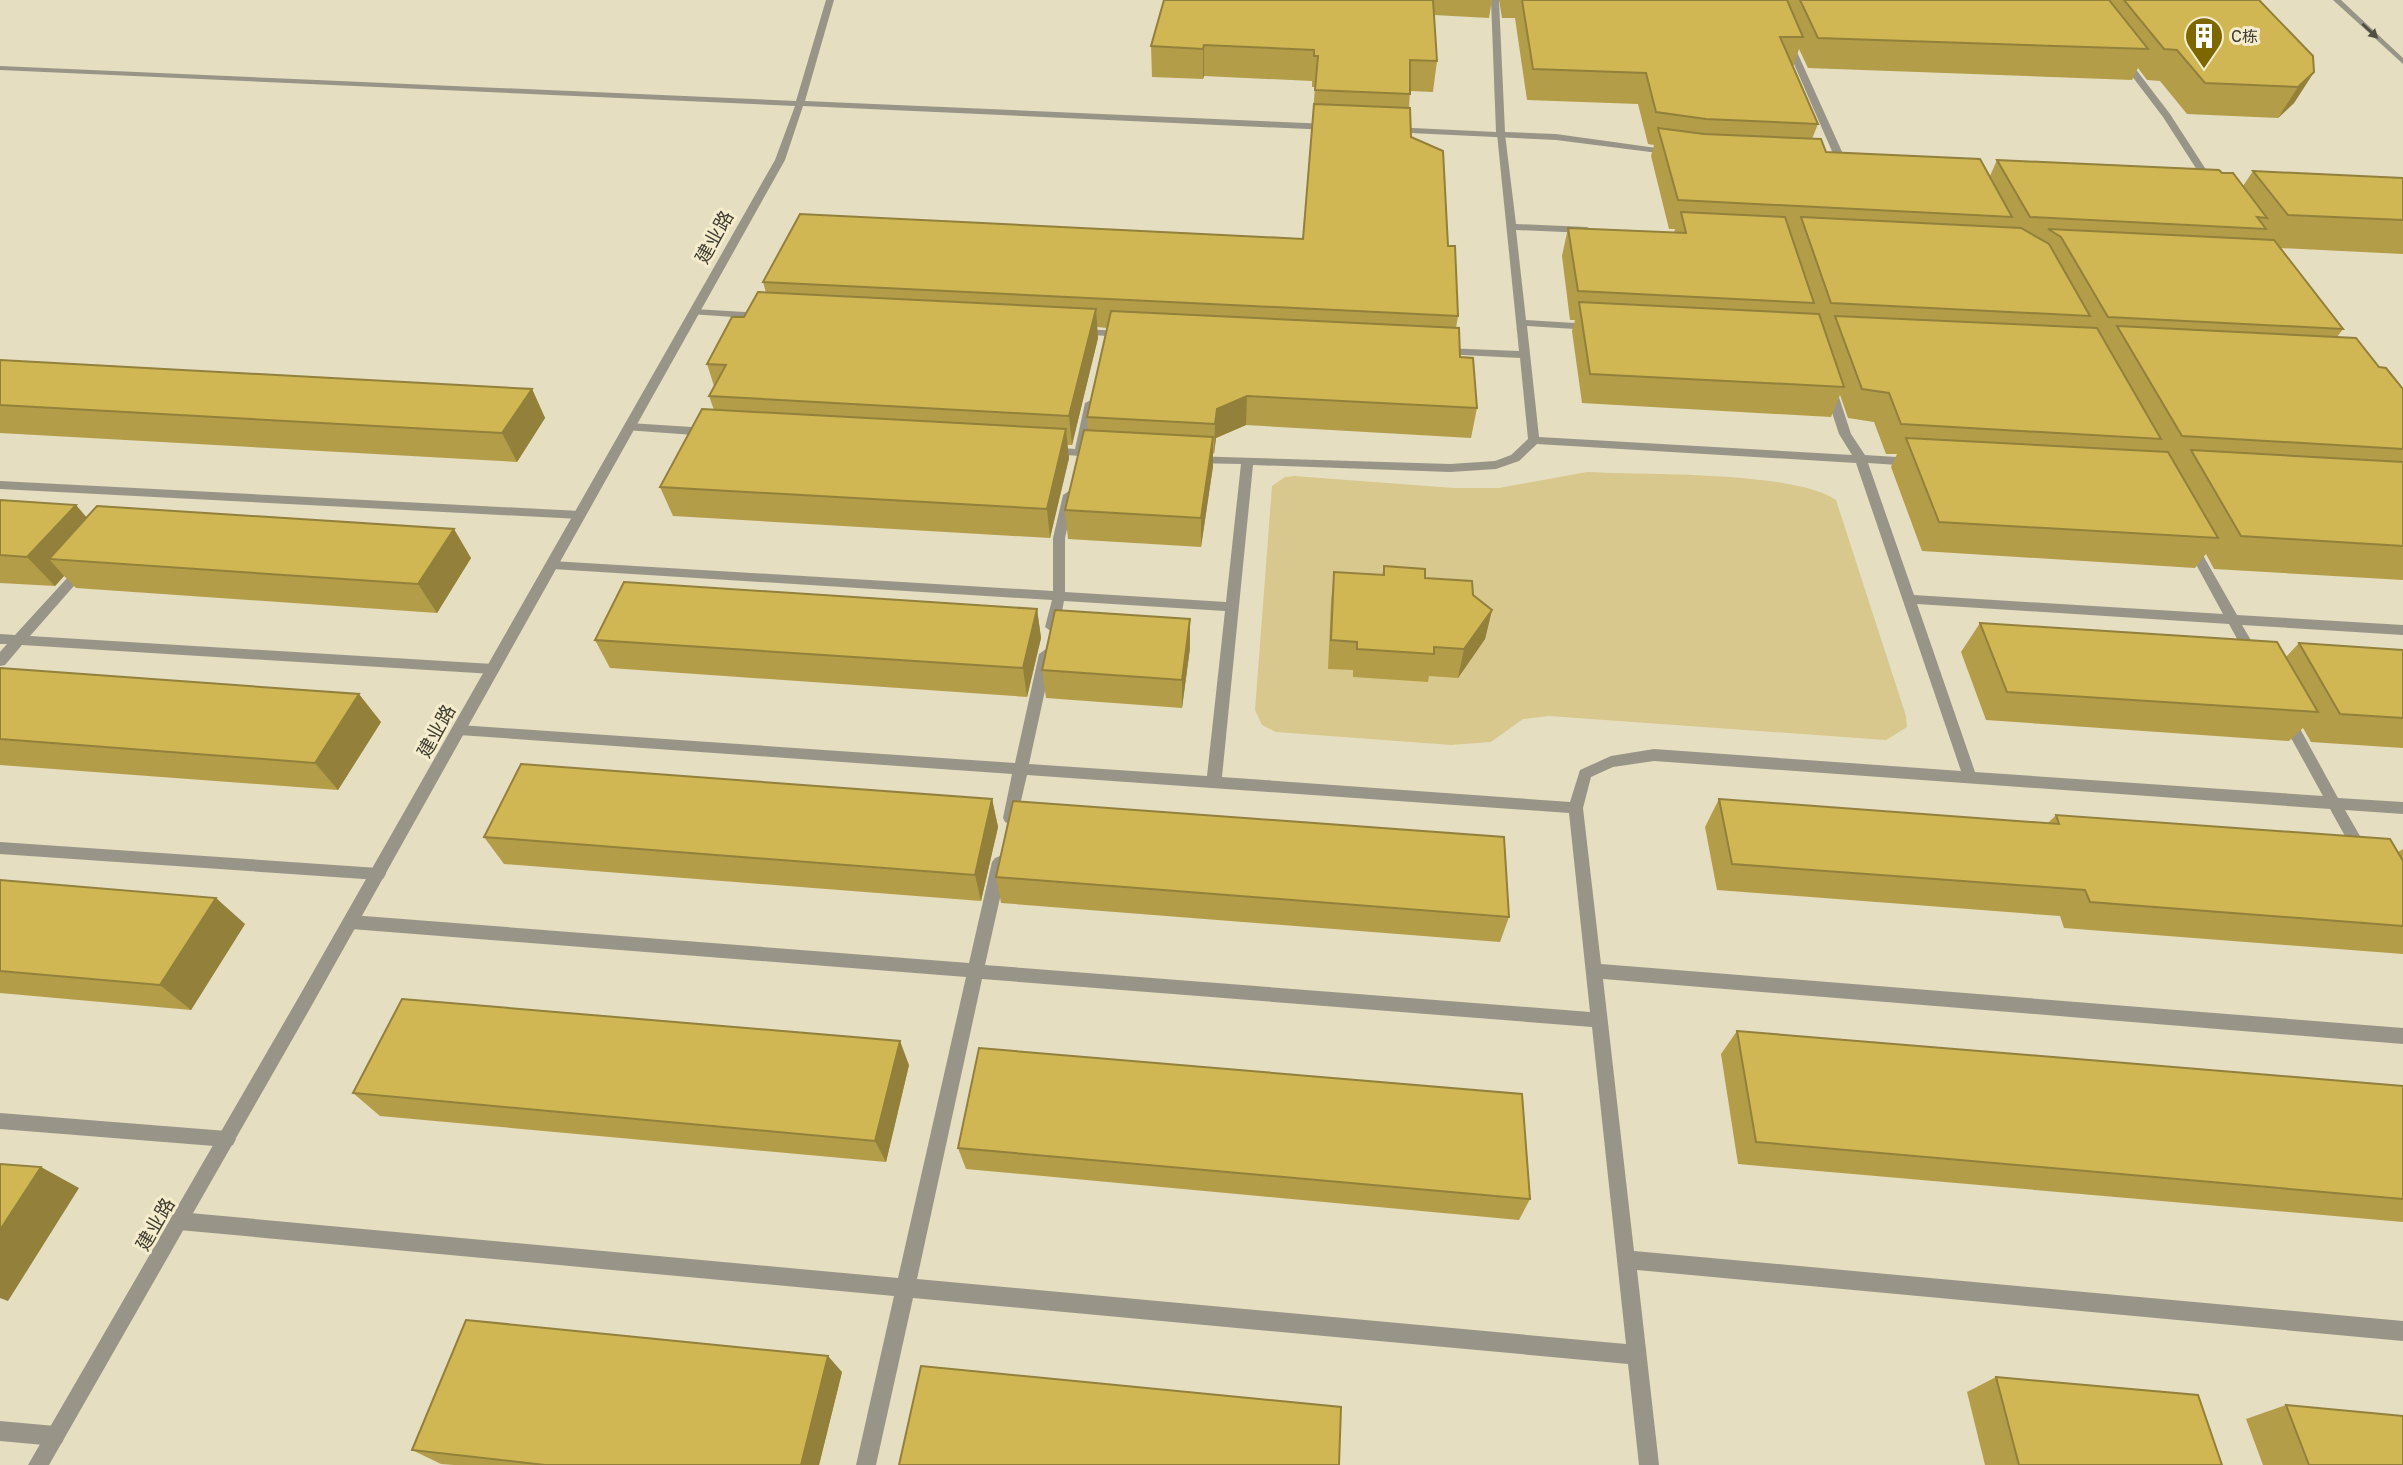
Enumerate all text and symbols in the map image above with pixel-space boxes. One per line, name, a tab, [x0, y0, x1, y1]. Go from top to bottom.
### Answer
building icon: C栋	[2183, 15, 2225, 70]
one-way arrow	[2361, 22, 2378, 38]
place label: C栋	[2231, 26, 2258, 46]
street label: 建业路	[690, 206, 737, 267]
street label: 建业路	[412, 700, 459, 761]
street label: 建业路	[130, 1193, 179, 1254]

